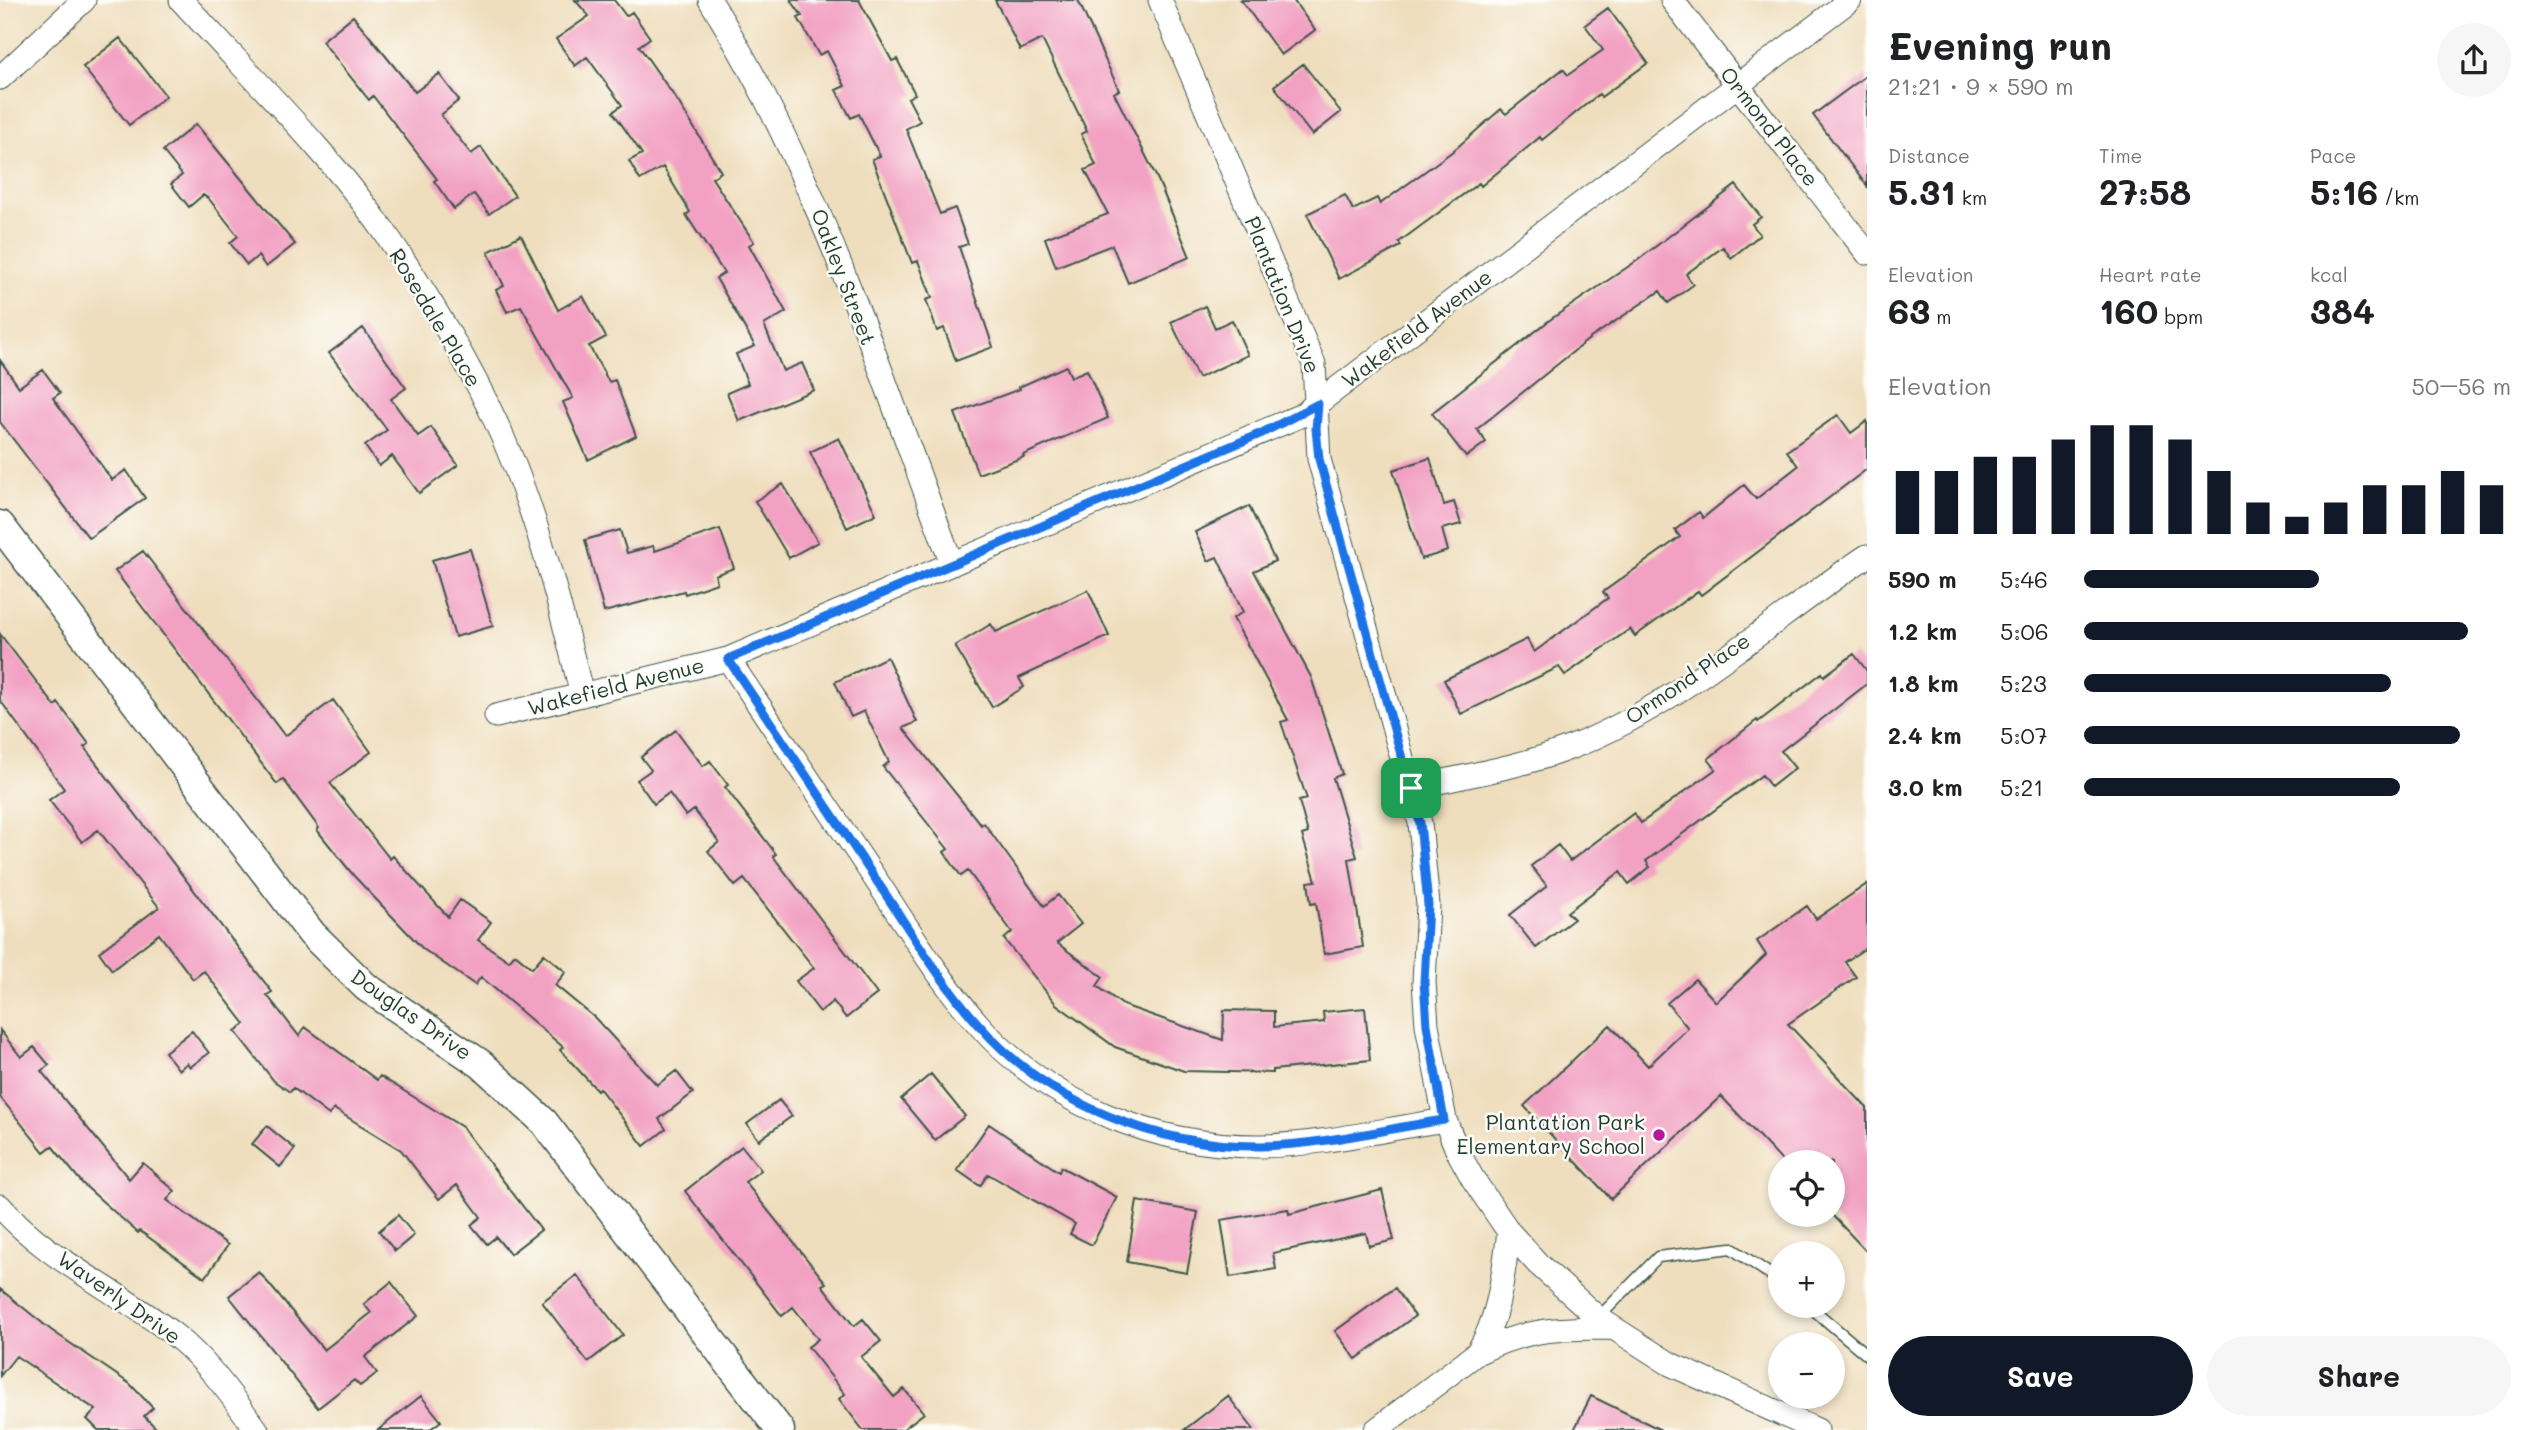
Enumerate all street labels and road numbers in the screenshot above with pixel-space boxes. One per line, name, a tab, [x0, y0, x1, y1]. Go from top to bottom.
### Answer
street label: Ormond Place	[1715, 61, 1825, 191]
street label: Oakley Street	[806, 205, 883, 348]
street label: Plantation Drive	[1240, 212, 1327, 377]
street label: Rosedale Place	[384, 243, 488, 391]
street label: Wakefield Avenue	[1336, 262, 1497, 393]
street label: Ormond Place	[1620, 626, 1755, 729]
street label: Wakefield Avenue	[524, 651, 707, 721]
street label: Douglas Drive	[346, 962, 477, 1065]
street label: Waverly Drive	[53, 1244, 187, 1349]

